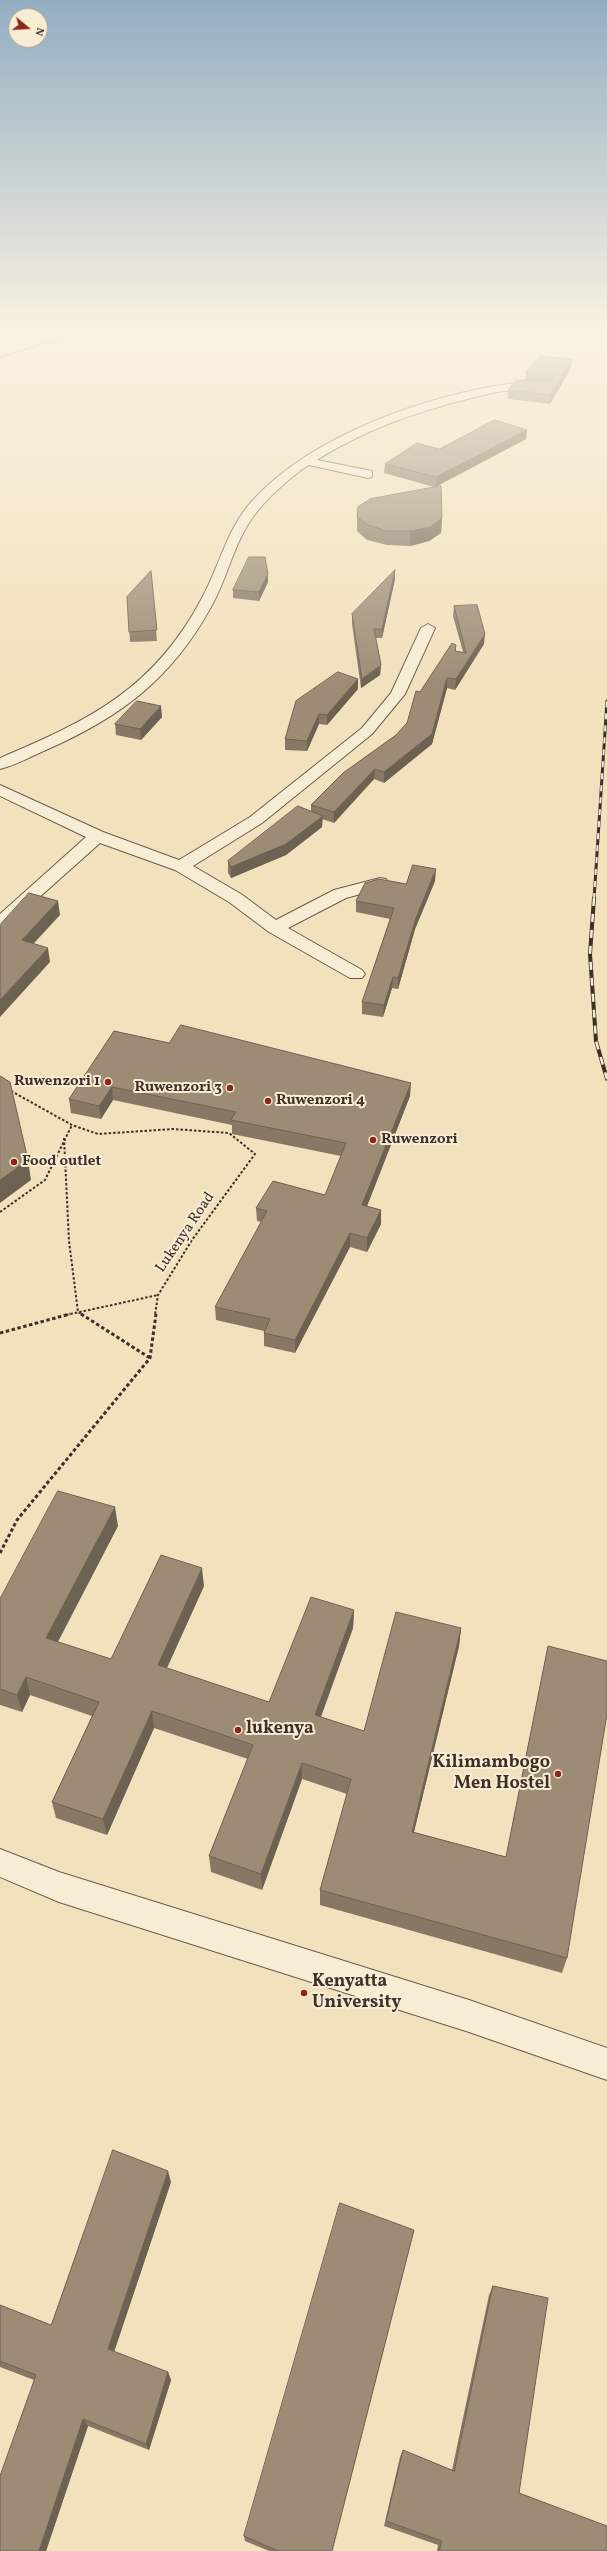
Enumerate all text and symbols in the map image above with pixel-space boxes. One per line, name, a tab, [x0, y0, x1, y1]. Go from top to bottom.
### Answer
north arrow	[8, 8, 48, 48]
text: N	[31, 25, 47, 38]
place label: Ruwenzori 1	[14, 1073, 100, 1091]
marker: Ruwenzori 1	[103, 1077, 113, 1087]
place label: Ruwenzori 3	[134, 1079, 222, 1097]
marker: Ruwenzori 3	[225, 1083, 235, 1093]
place label: Ruwenzori 4	[276, 1092, 365, 1110]
marker: Ruwenzori 4	[263, 1096, 273, 1106]
place label: Ruwenzori	[381, 1131, 458, 1149]
marker: Ruwenzori	[368, 1135, 378, 1145]
place label: Food outlet	[22, 1153, 101, 1171]
marker: Food outlet	[9, 1157, 19, 1167]
street label: Lukenya Road	[153, 1190, 219, 1276]
place label: lukenya	[246, 1719, 314, 1741]
marker: lukenya	[233, 1725, 243, 1735]
place label: Kilimambogo Men Hostel	[432, 1753, 550, 1796]
marker: Kilimambogo Men Hostel	[553, 1769, 563, 1779]
place label: Kenyatta University	[312, 1972, 401, 2014]
marker: Kenyatta University	[299, 1988, 309, 1998]

